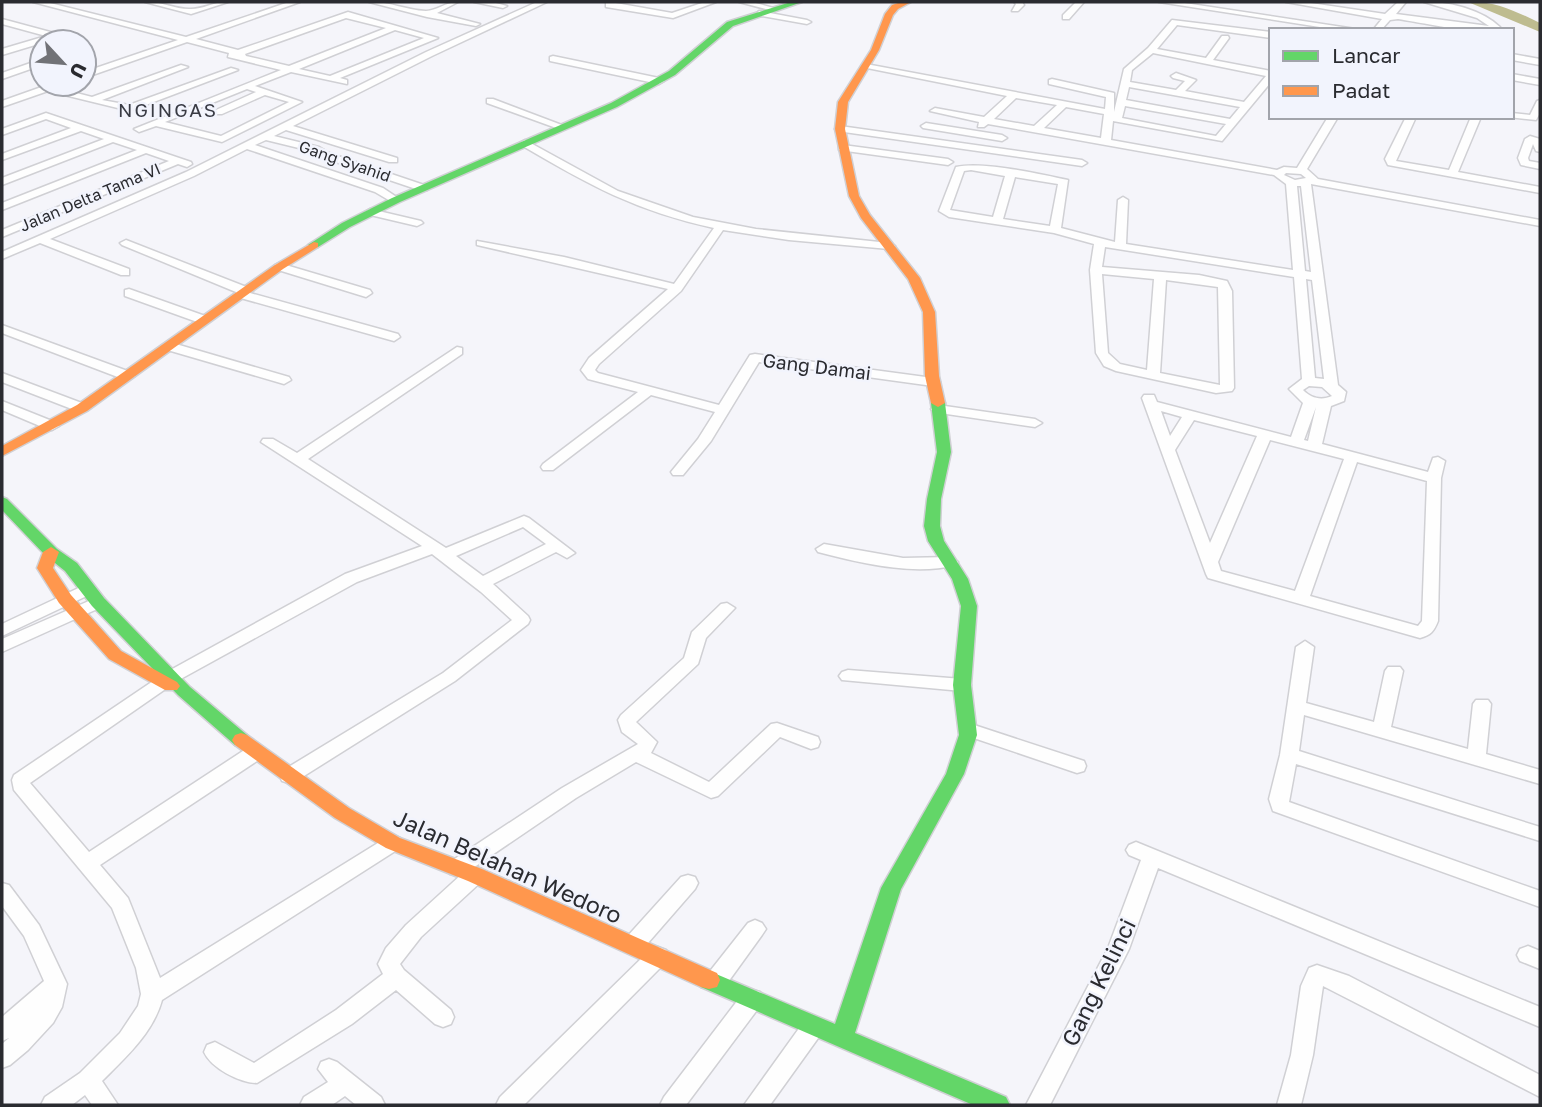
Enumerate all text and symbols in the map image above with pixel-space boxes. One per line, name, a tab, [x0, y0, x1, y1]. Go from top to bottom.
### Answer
north arrow	[28, 28, 98, 98]
legend	[1269, 28, 1514, 119]
text: Lancar	[1332, 42, 1400, 68]
text: U	[65, 59, 92, 82]
text: Padat	[1332, 77, 1390, 103]
district label: NGINGAS	[118, 98, 218, 121]
street label: Gang Syahid	[297, 136, 393, 186]
street label: Jalan Delta Tama VI	[17, 158, 163, 236]
street label: Gang Damai	[762, 348, 872, 384]
street label: Jalan Belahan Wedoro	[389, 803, 627, 929]
street label: Gang Kelinci	[1055, 914, 1141, 1050]

